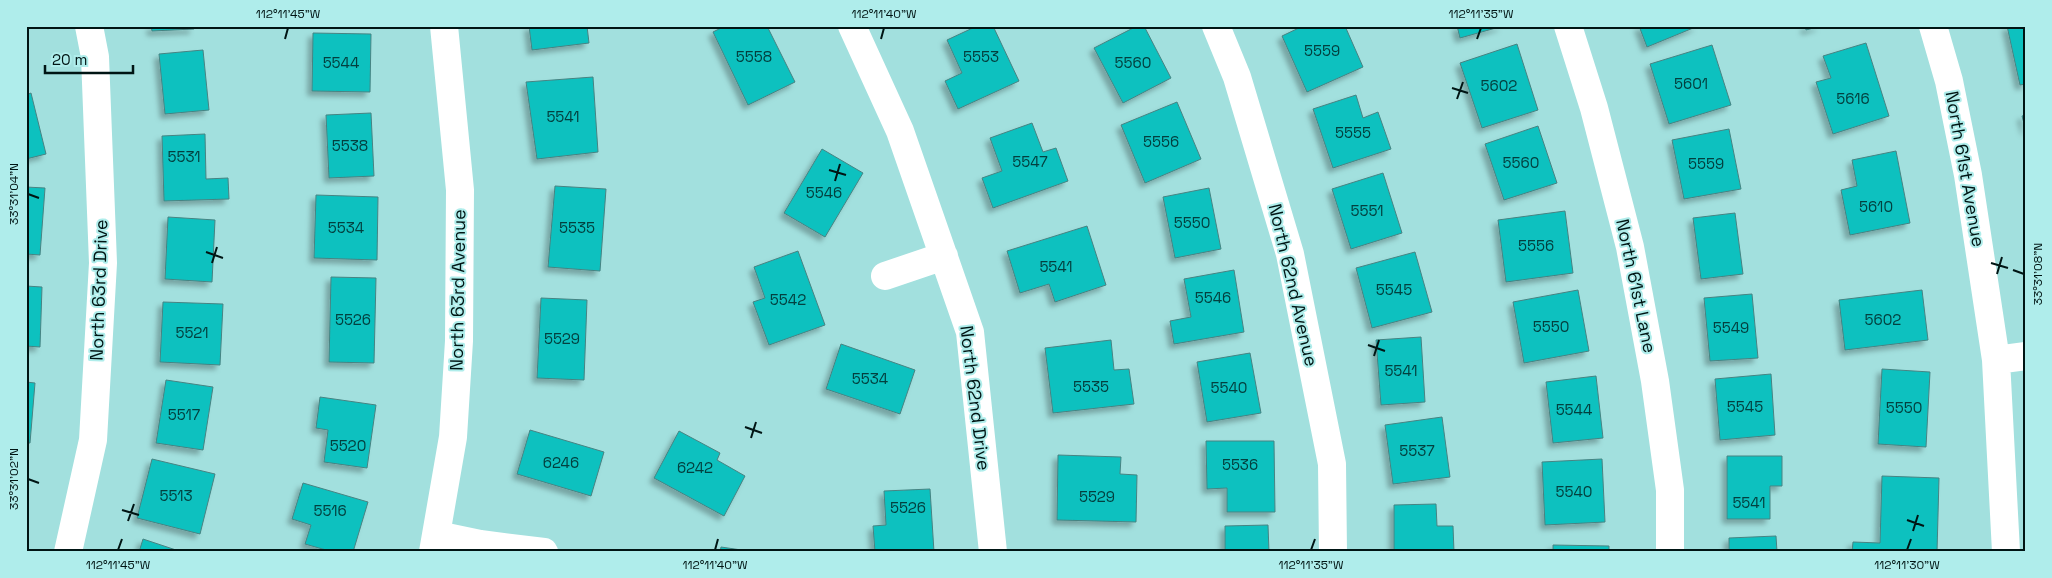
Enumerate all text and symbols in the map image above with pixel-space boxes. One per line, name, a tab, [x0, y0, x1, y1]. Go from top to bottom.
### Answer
text: 112°11'45"W	[256, 6, 321, 22]
text: 112°11'40"W	[851, 6, 917, 22]
text: 112°11'35"W	[1449, 6, 1514, 22]
house number: 5559	[1304, 41, 1340, 60]
scale bar	[45, 42, 132, 74]
house number: 5558	[736, 47, 772, 66]
house number: 5553	[963, 47, 999, 66]
text: 20 m	[52, 50, 87, 69]
house number: 5544	[323, 53, 359, 72]
house number: 5560	[1115, 53, 1151, 72]
house number: 5601	[1674, 74, 1708, 93]
house number: 5602	[1481, 76, 1517, 95]
house number: 5616	[1836, 89, 1870, 108]
street label: North 61st Avenue	[1940, 89, 1991, 249]
house number: 5541	[546, 107, 580, 126]
house number: 5555	[1335, 123, 1371, 142]
house number: 5556	[1143, 132, 1179, 151]
house number: 5538	[332, 136, 368, 155]
house number: 5531	[167, 147, 201, 166]
house number: 5547	[1012, 152, 1048, 171]
house number: 5560	[1503, 153, 1539, 172]
house number: 5559	[1688, 154, 1724, 173]
text: 33°31'04"N	[6, 163, 22, 225]
house number: 5546	[806, 183, 842, 202]
house number: 5610	[1859, 197, 1893, 216]
street label: North 62nd Avenue	[1264, 201, 1323, 368]
house number: 5551	[1350, 201, 1384, 220]
street label: North 63rd Avenue	[445, 209, 470, 371]
house number: 5550	[1174, 213, 1210, 232]
street label: North 61st Lane	[1611, 217, 1662, 355]
house number: 5534	[328, 218, 364, 237]
house number: 5535	[559, 218, 595, 237]
street label: North 63rd Drive	[85, 219, 112, 361]
house number: 5556	[1518, 236, 1554, 255]
text: 33°31'08"N	[2030, 243, 2046, 305]
house number: 5541	[1039, 257, 1073, 276]
house number: 5545	[1376, 280, 1412, 299]
house number: 5546	[1195, 288, 1231, 307]
house number: 5542	[770, 290, 806, 309]
house number: 5526	[335, 310, 371, 329]
house number: 5602	[1865, 310, 1901, 329]
house number: 5550	[1533, 317, 1569, 336]
house number: 5549	[1713, 318, 1749, 337]
house number: 5521	[175, 323, 209, 342]
street label: North 62nd Drive	[955, 324, 996, 472]
house number: 5529	[544, 329, 580, 348]
house number: 5541	[1384, 361, 1418, 380]
house number: 5534	[852, 369, 888, 388]
house number: 5535	[1073, 377, 1109, 396]
house number: 5540	[1211, 378, 1247, 397]
house number: 5545	[1727, 397, 1763, 416]
house number: 5550	[1886, 398, 1922, 417]
house number: 5544	[1556, 400, 1592, 419]
house number: 5517	[168, 405, 200, 424]
house number: 5520	[330, 436, 366, 455]
house number: 5537	[1399, 441, 1435, 460]
text: 33°31'02"N	[6, 448, 22, 510]
house number: 6246	[543, 453, 579, 472]
house number: 5536	[1222, 455, 1258, 474]
house number: 6242	[677, 458, 713, 477]
house number: 5540	[1556, 482, 1592, 501]
house number: 5513	[159, 486, 193, 505]
house number: 5529	[1079, 487, 1115, 506]
house number: 5541	[1732, 493, 1766, 512]
house number: 5526	[890, 498, 926, 517]
house number: 5516	[313, 501, 347, 520]
text: 112°11'45"W	[86, 557, 151, 573]
text: 112°11'40"W	[682, 557, 748, 573]
text: 112°11'35"W	[1279, 557, 1344, 573]
text: 112°11'30"W	[1874, 557, 1940, 573]

